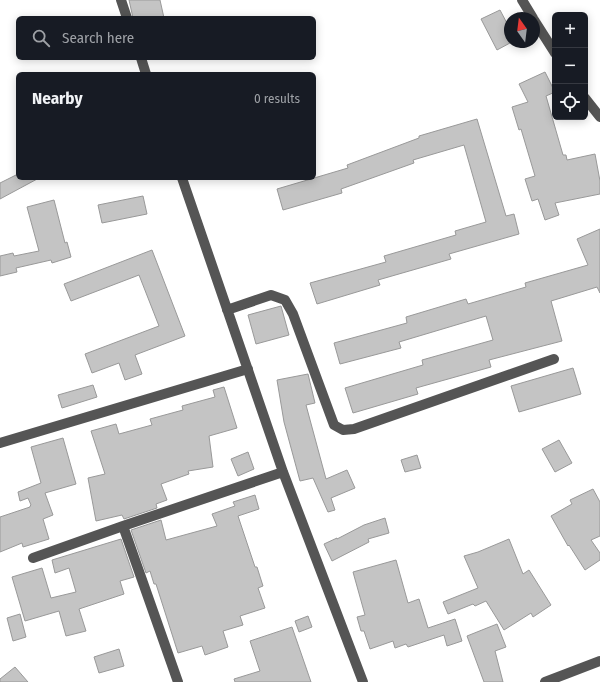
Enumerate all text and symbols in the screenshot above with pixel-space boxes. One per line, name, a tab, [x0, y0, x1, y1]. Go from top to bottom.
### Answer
north arrow	[504, 12, 540, 48]
map controls	[552, 12, 588, 120]
button: +	[552, 12, 588, 48]
search box	[16, 16, 316, 60]
icon: search	[30, 27, 52, 49]
text: Search here	[62, 29, 134, 47]
button: −	[552, 48, 588, 84]
button: locate	[552, 84, 588, 120]
text: Nearby	[32, 88, 83, 109]
text: 0 results	[254, 91, 300, 106]

